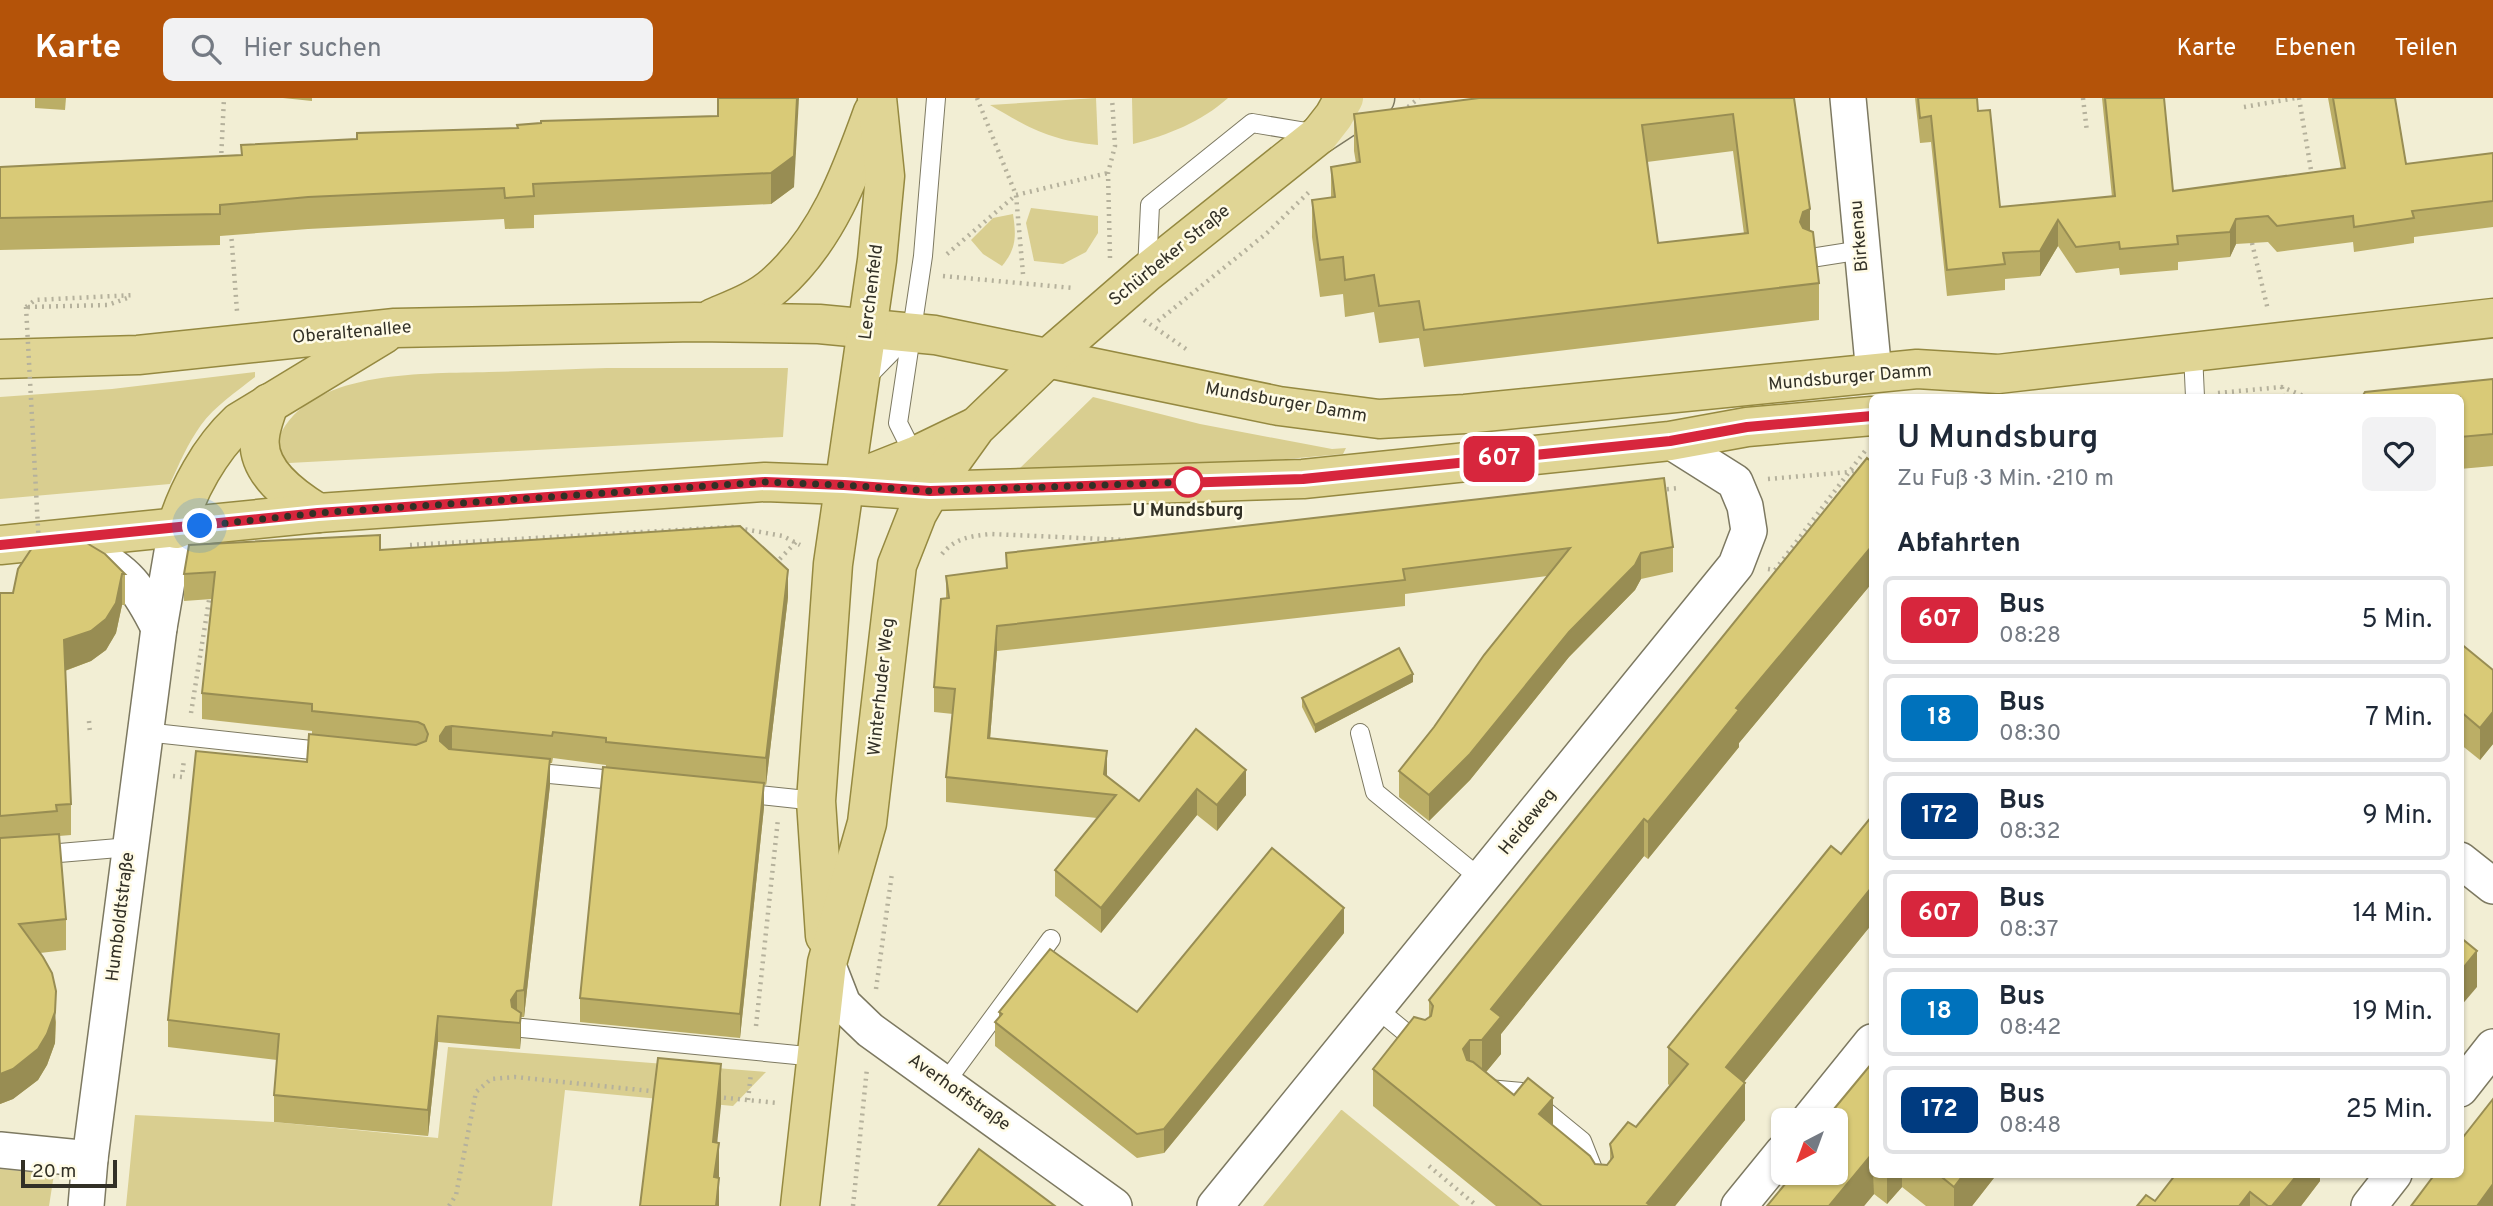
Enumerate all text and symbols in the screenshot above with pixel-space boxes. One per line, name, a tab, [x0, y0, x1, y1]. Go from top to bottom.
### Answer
search box	[163, 18, 653, 81]
text: Karte	[35, 28, 121, 70]
icon: search	[187, 30, 225, 68]
text: Hier suchen	[243, 33, 382, 66]
text: Karte	[2176, 34, 2236, 64]
text: Ebenen	[2274, 34, 2356, 64]
text: Teilen	[2394, 34, 2458, 64]
street label: Birkenau	[1845, 199, 1875, 273]
street label: Schürbeker Straße	[1105, 200, 1235, 312]
street label: Lerchenfeld	[855, 243, 889, 341]
street label: Oberaltenallee	[291, 316, 413, 350]
street label: Mundsburger Damm	[1767, 359, 1933, 397]
street label: Mundsburger Damm	[1203, 377, 1369, 429]
button: heart	[2362, 417, 2436, 491]
text: U Mundsburg	[1897, 418, 2098, 460]
line badge: 607	[1459, 436, 1539, 482]
text: 607	[1478, 444, 1520, 474]
text: Zu Fuß · 3 Min. · 210 m	[1897, 465, 2114, 494]
marker: U Mundsburg	[1173, 467, 1203, 497]
place label: U Mundsburg	[1132, 500, 1244, 523]
your location	[182, 508, 217, 543]
text: Abfahrten	[1897, 528, 2021, 561]
text: Bus	[1999, 589, 2045, 622]
text: 5 Min.	[2362, 604, 2432, 637]
text: 607	[1918, 605, 1961, 635]
street label: Winterhuder Weg	[863, 617, 901, 757]
text: 08:28	[1999, 622, 2061, 651]
text: Bus	[1999, 687, 2045, 720]
text: 7 Min.	[2365, 702, 2432, 735]
text: 18	[1927, 703, 1952, 733]
text: 08:30	[1999, 720, 2061, 749]
street label: Heideweg	[1494, 784, 1562, 860]
text: Bus	[1999, 785, 2045, 818]
text: 9 Min.	[2362, 800, 2432, 833]
text: 172	[1921, 801, 1958, 831]
text: 08:32	[1999, 818, 2060, 847]
street label: Humboldtstraße	[102, 851, 140, 983]
text: Bus	[1999, 883, 2045, 916]
text: 14 Min.	[2352, 898, 2432, 931]
text: 607	[1918, 899, 1961, 929]
text: 08:37	[1999, 916, 2059, 945]
text: Bus	[1999, 981, 2045, 1014]
text: 19 Min.	[2352, 996, 2432, 1029]
text: 18	[1927, 997, 1952, 1027]
text: 08:42	[1999, 1014, 2061, 1043]
street label: Averhoffstraße	[903, 1049, 1015, 1137]
text: Bus	[1999, 1079, 2045, 1112]
text: 25 Min.	[2346, 1094, 2432, 1127]
text: 172	[1921, 1095, 1958, 1125]
north arrow	[1771, 1108, 1848, 1185]
map controls	[1771, 1108, 1848, 1185]
text: 08:48	[1999, 1112, 2061, 1141]
scale bar	[21, 1157, 117, 1189]
text: 20 m	[32, 1160, 76, 1184]

